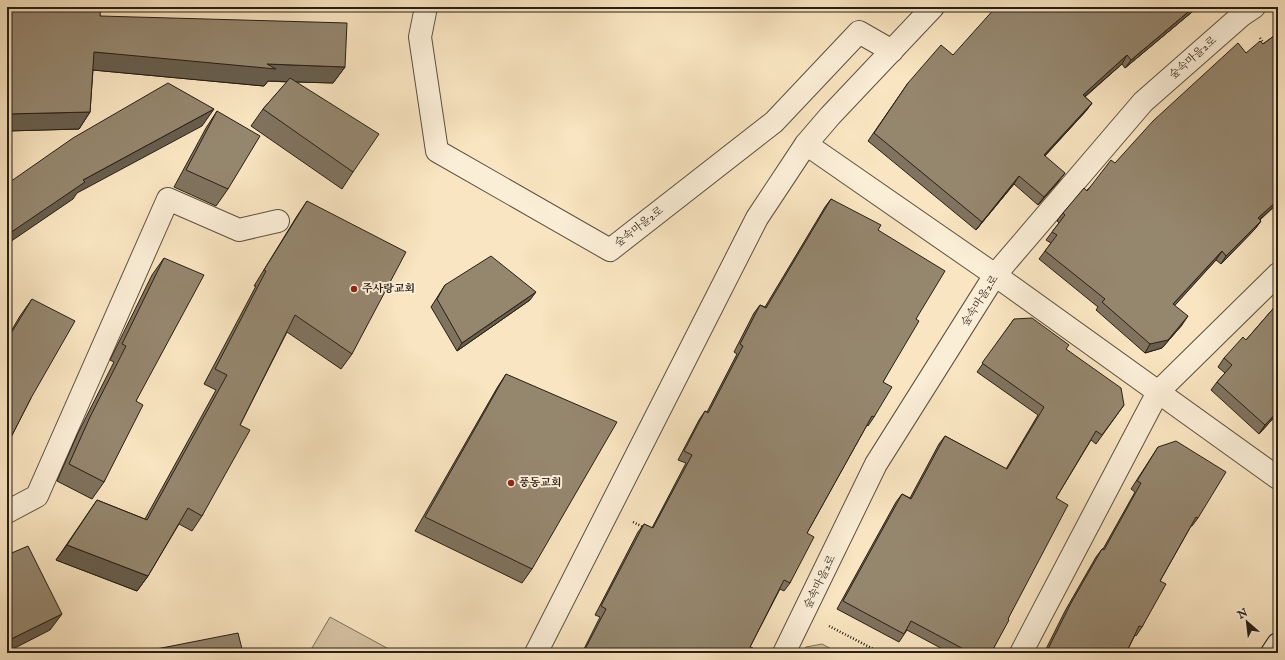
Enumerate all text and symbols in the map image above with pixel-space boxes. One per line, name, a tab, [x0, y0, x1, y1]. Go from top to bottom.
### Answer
street label: 숲속마을2로	[1166, 33, 1220, 82]
street label: 숲속마을2로	[612, 203, 667, 250]
street label: 숲속마을2로	[958, 272, 1002, 329]
place label: 주사랑교회	[362, 282, 415, 296]
marker: 주사랑교회	[349, 284, 359, 294]
place label: 풍동교회	[519, 476, 562, 490]
marker: 풍동교회	[506, 478, 516, 488]
street label: 숲속마을2로	[801, 552, 839, 611]
north arrow	[1227, 602, 1267, 642]
text: N	[1234, 605, 1251, 623]

